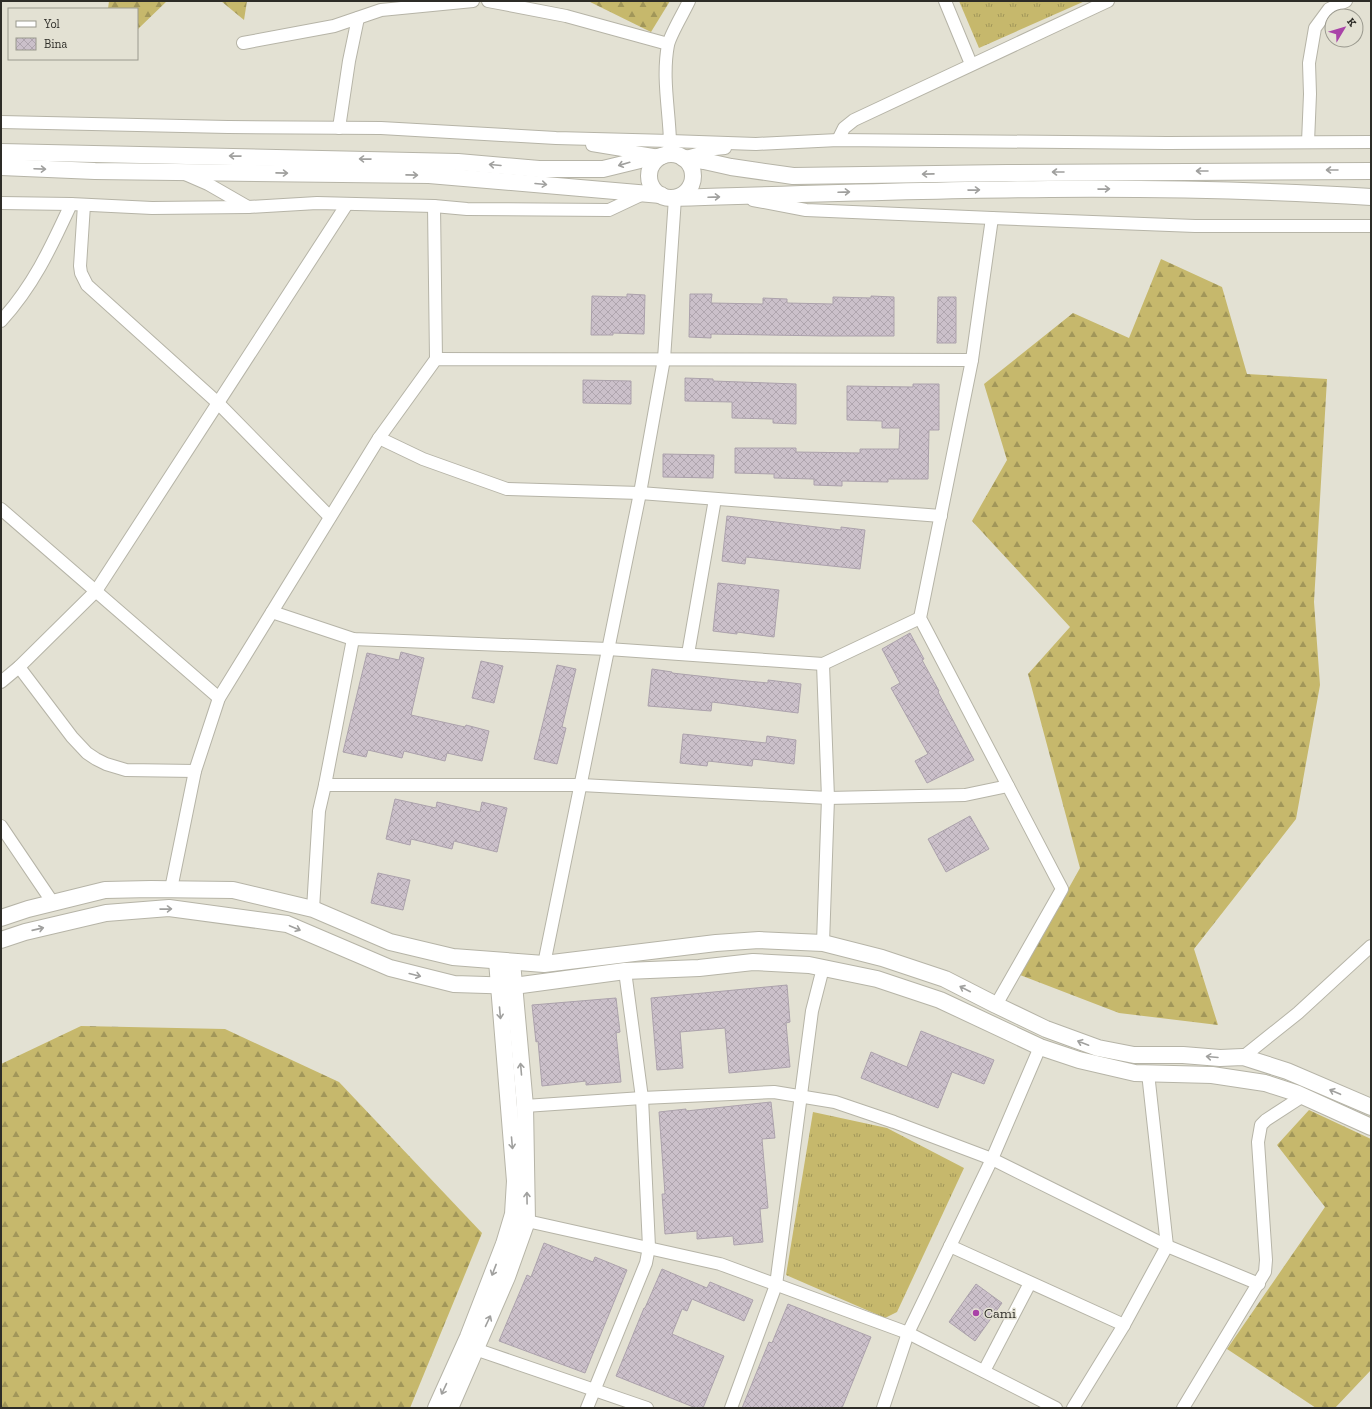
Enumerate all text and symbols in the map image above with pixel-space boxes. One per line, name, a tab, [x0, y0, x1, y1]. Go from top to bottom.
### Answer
legend	[8, 8, 138, 60]
north arrow	[1324, 8, 1364, 48]
text: K	[1344, 15, 1359, 30]
text: Yol	[43, 17, 60, 31]
text: Bina	[44, 37, 67, 51]
one-way arrow	[229, 153, 242, 160]
one-way arrow	[359, 156, 372, 163]
one-way arrow	[489, 161, 502, 168]
one-way arrow	[618, 161, 631, 169]
one-way arrow	[33, 165, 46, 173]
one-way arrow	[1326, 166, 1339, 174]
one-way arrow	[1196, 167, 1209, 175]
one-way arrow	[1052, 168, 1065, 176]
one-way arrow	[275, 169, 288, 177]
one-way arrow	[922, 170, 935, 178]
one-way arrow	[405, 171, 418, 179]
one-way arrow	[535, 181, 548, 188]
one-way arrow	[1097, 185, 1110, 193]
one-way arrow	[967, 186, 980, 194]
one-way arrow	[837, 188, 850, 196]
one-way arrow	[707, 193, 720, 200]
one-way arrow	[159, 905, 172, 912]
one-way arrow	[288, 924, 300, 932]
one-way arrow	[32, 925, 45, 932]
one-way arrow	[409, 971, 422, 979]
one-way arrow	[959, 985, 971, 992]
one-way arrow	[497, 1006, 504, 1019]
one-way arrow	[1078, 1038, 1090, 1046]
one-way arrow	[1206, 1053, 1219, 1061]
one-way arrow	[518, 1062, 525, 1075]
one-way arrow	[1330, 1087, 1342, 1095]
one-way arrow	[508, 1136, 515, 1149]
one-way arrow	[523, 1192, 530, 1205]
one-way arrow	[490, 1263, 498, 1275]
place label: Cami	[984, 1305, 1016, 1322]
marker: Cami	[971, 1308, 981, 1318]
one-way arrow	[485, 1315, 492, 1327]
one-way arrow	[440, 1383, 448, 1395]

